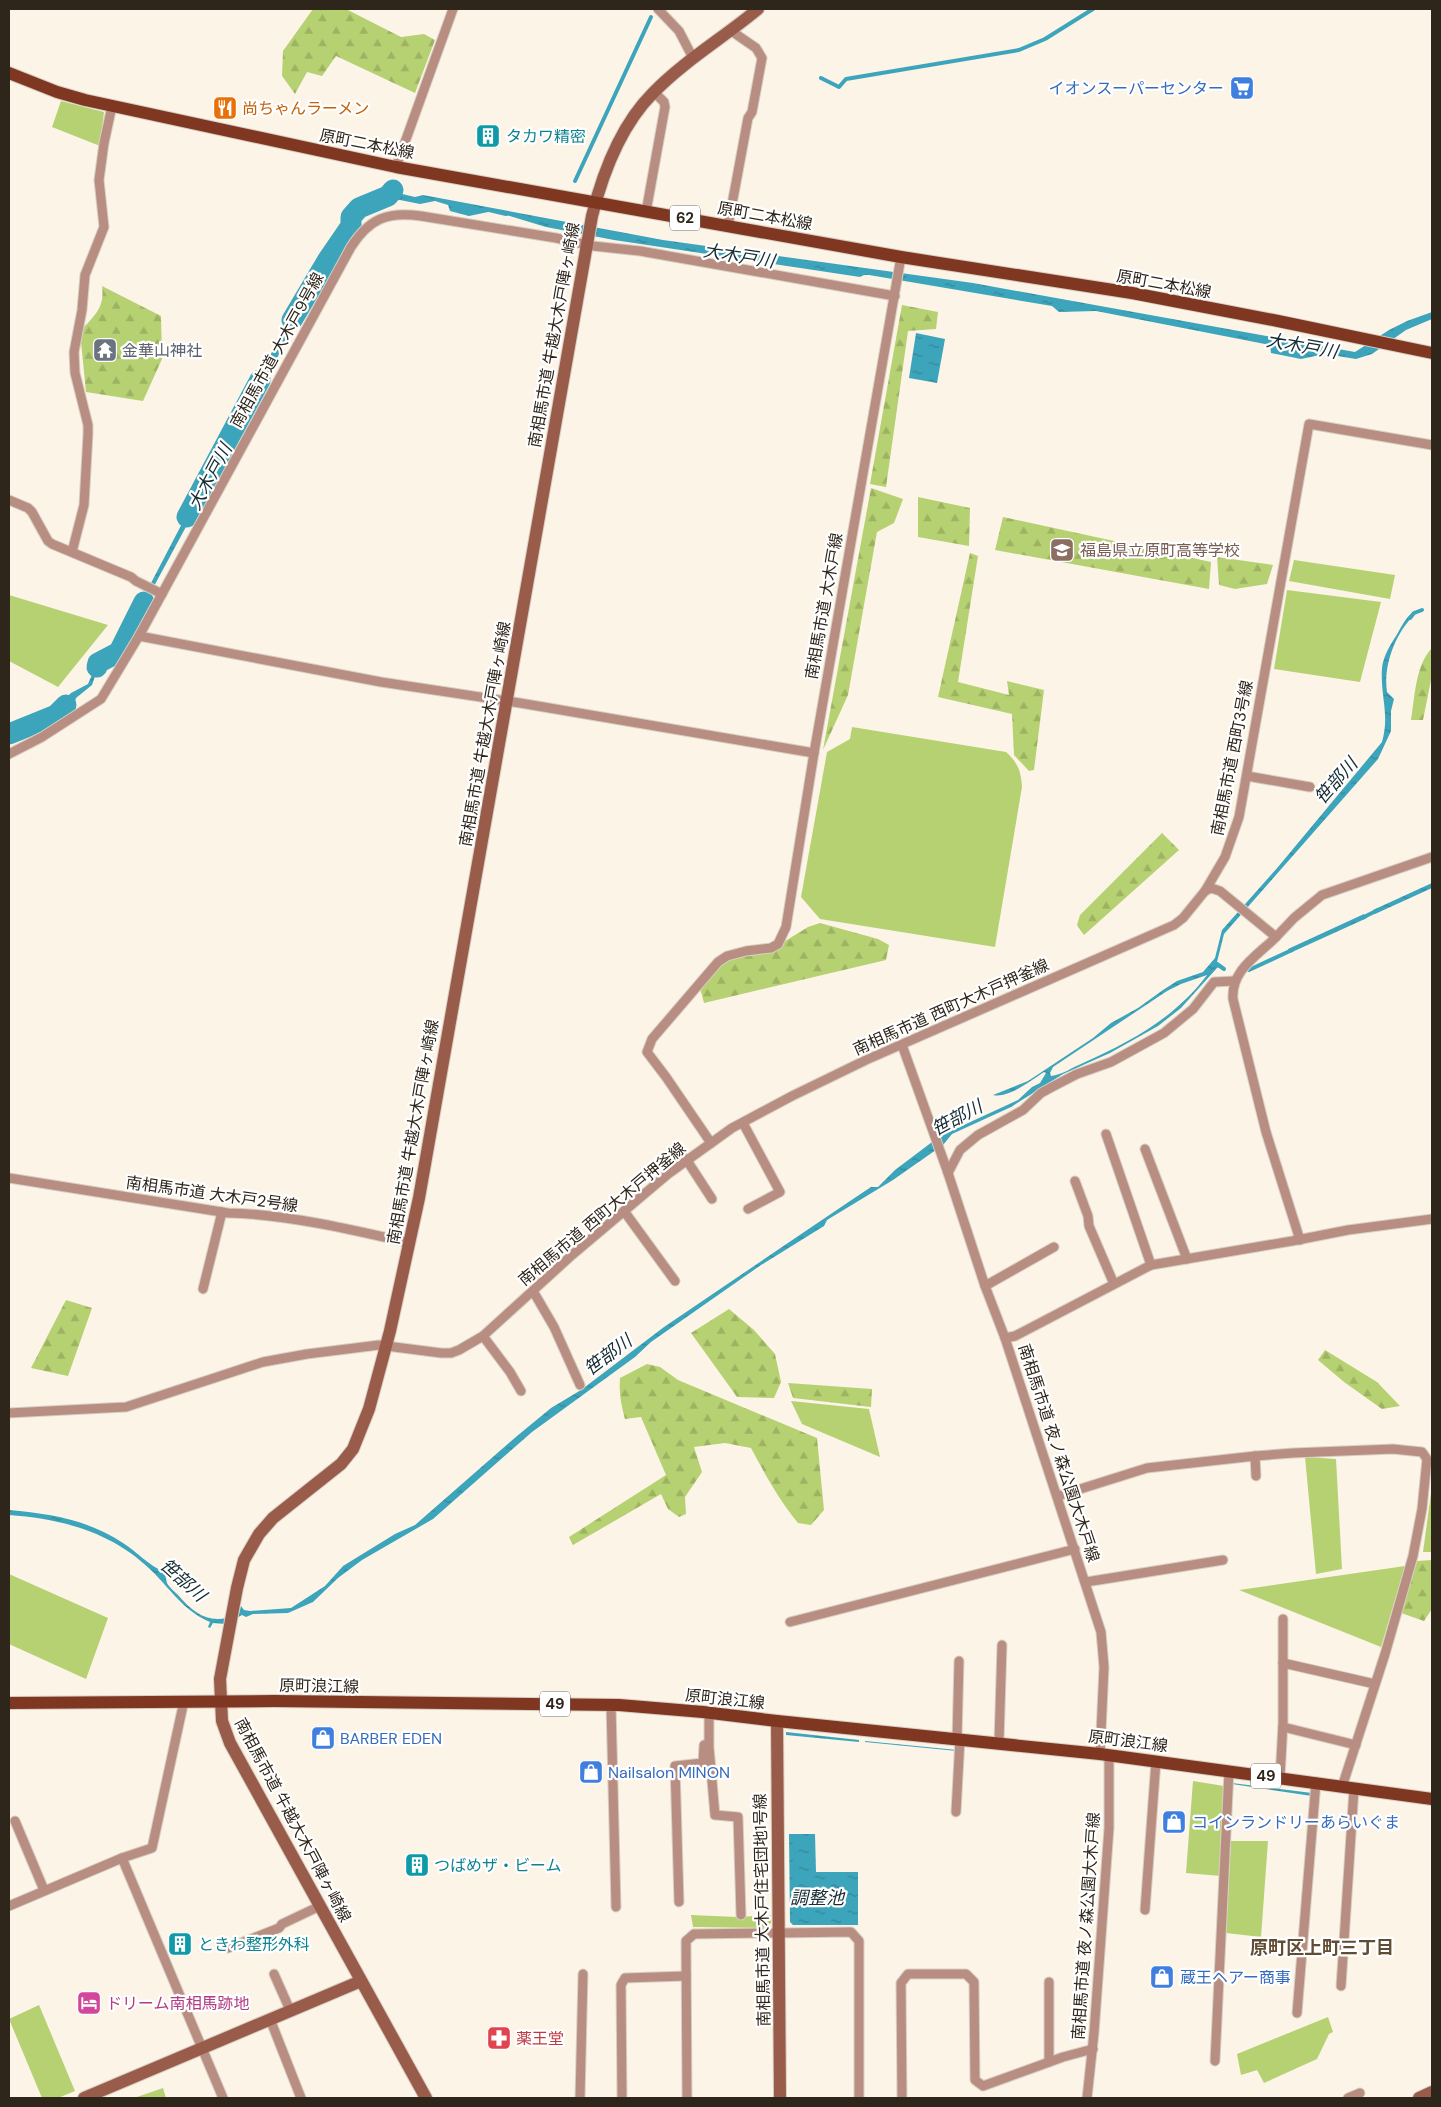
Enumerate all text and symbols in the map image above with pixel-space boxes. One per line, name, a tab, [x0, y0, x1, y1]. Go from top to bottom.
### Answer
supermarket icon: イオンスーパーセンター	[1229, 75, 1255, 101]
place label: イオンスーパーセンター	[1048, 78, 1224, 99]
restaurant icon: 尚ちゃんラーメン	[212, 95, 238, 121]
place label: 尚ちゃんラーメン	[242, 98, 369, 119]
building icon: タカワ精密	[475, 123, 501, 149]
street label: 原町二本松線	[318, 125, 416, 163]
place label: タカワ精密	[506, 126, 586, 147]
street label: 原町二本松線	[716, 197, 814, 235]
road number: 62	[670, 206, 700, 230]
street label: 南相馬市道 牛越大木戸陣ヶ崎線	[524, 221, 584, 449]
water label: 大木戸川	[702, 239, 778, 274]
street label: 原町二本松線	[1115, 265, 1213, 303]
street label: 南相馬市道 大木戸9号線	[226, 269, 328, 431]
water label: 大木戸川	[1264, 328, 1342, 364]
temple icon: 金華山神社	[92, 337, 118, 363]
place label: 金華山神社	[122, 340, 202, 361]
water label: 大木戸川	[183, 438, 238, 514]
street label: 南相馬市道 大木戸線	[801, 531, 847, 681]
school or university icon: 福島県立原町高等学校	[1049, 537, 1075, 563]
place label: 福島県立原町高等学校	[1080, 540, 1240, 561]
street label: 南相馬市道 牛越大木戸陣ヶ崎線	[455, 620, 515, 848]
street label: 南相馬市道 西町3号線	[1207, 679, 1257, 837]
water label: 笹部川	[1309, 751, 1364, 809]
street label: 南相馬市道 西町大木戸押釜線	[850, 954, 1052, 1060]
street label: 南相馬市道 牛越大木戸陣ヶ崎線	[383, 1018, 443, 1246]
water label: 笹部川	[928, 1094, 988, 1141]
street label: 南相馬市道 西町大木戸押釜線	[514, 1138, 690, 1290]
street label: 南相馬市道 大木戸2号線	[125, 1172, 299, 1216]
water label: 笹部川	[579, 1328, 638, 1381]
street label: 南相馬市道 夜ノ森公園大木戸線	[1014, 1341, 1104, 1565]
water label: 笹部川	[155, 1553, 213, 1608]
street label: 原町浪江線	[279, 1675, 359, 1697]
street label: 原町浪江線	[684, 1684, 766, 1714]
road number: 49	[540, 1692, 570, 1716]
street label: 南相馬市道 牛越大木戸陣ヶ崎線	[230, 1714, 356, 1926]
shop icon: BARBER EDEN	[310, 1725, 336, 1751]
street label: 原町浪江線	[1087, 1726, 1169, 1756]
place label: BARBER EDEN	[340, 1728, 442, 1749]
shop icon: Nailsalon MINON	[578, 1759, 604, 1785]
place label: Nailsalon MINON	[608, 1762, 730, 1783]
road number: 49	[1251, 1764, 1281, 1788]
street label: 南相馬市道 大木戸住宅団地1号線	[749, 1793, 775, 2027]
shop icon: コインランドリーあらいぐま	[1161, 1809, 1187, 1835]
street label: 南相馬市道 夜ノ森公園大木戸線	[1068, 1811, 1104, 2041]
place label: コインランドリーあらいぐま	[1192, 1812, 1400, 1833]
building icon: つばめザ・ビーム	[404, 1852, 430, 1878]
place label: つばめザ・ビーム	[434, 1855, 562, 1876]
water label: 調整池	[790, 1886, 846, 1910]
building icon: ときわ整形外科	[167, 1931, 193, 1957]
place label: ときわ整形外科	[198, 1934, 310, 1955]
district label: 原町区上町三丁目	[1250, 1936, 1394, 1960]
shop icon: 蔵王ヘアー商事	[1149, 1964, 1175, 1990]
place label: 蔵王ヘアー商事	[1180, 1967, 1291, 1988]
hotel icon: ドリーム南相馬跡地	[76, 1990, 102, 2016]
place label: ドリーム南相馬跡地	[106, 1993, 250, 2014]
pharmacy icon: 薬王堂	[486, 2025, 512, 2051]
place label: 薬王堂	[516, 2028, 564, 2049]

